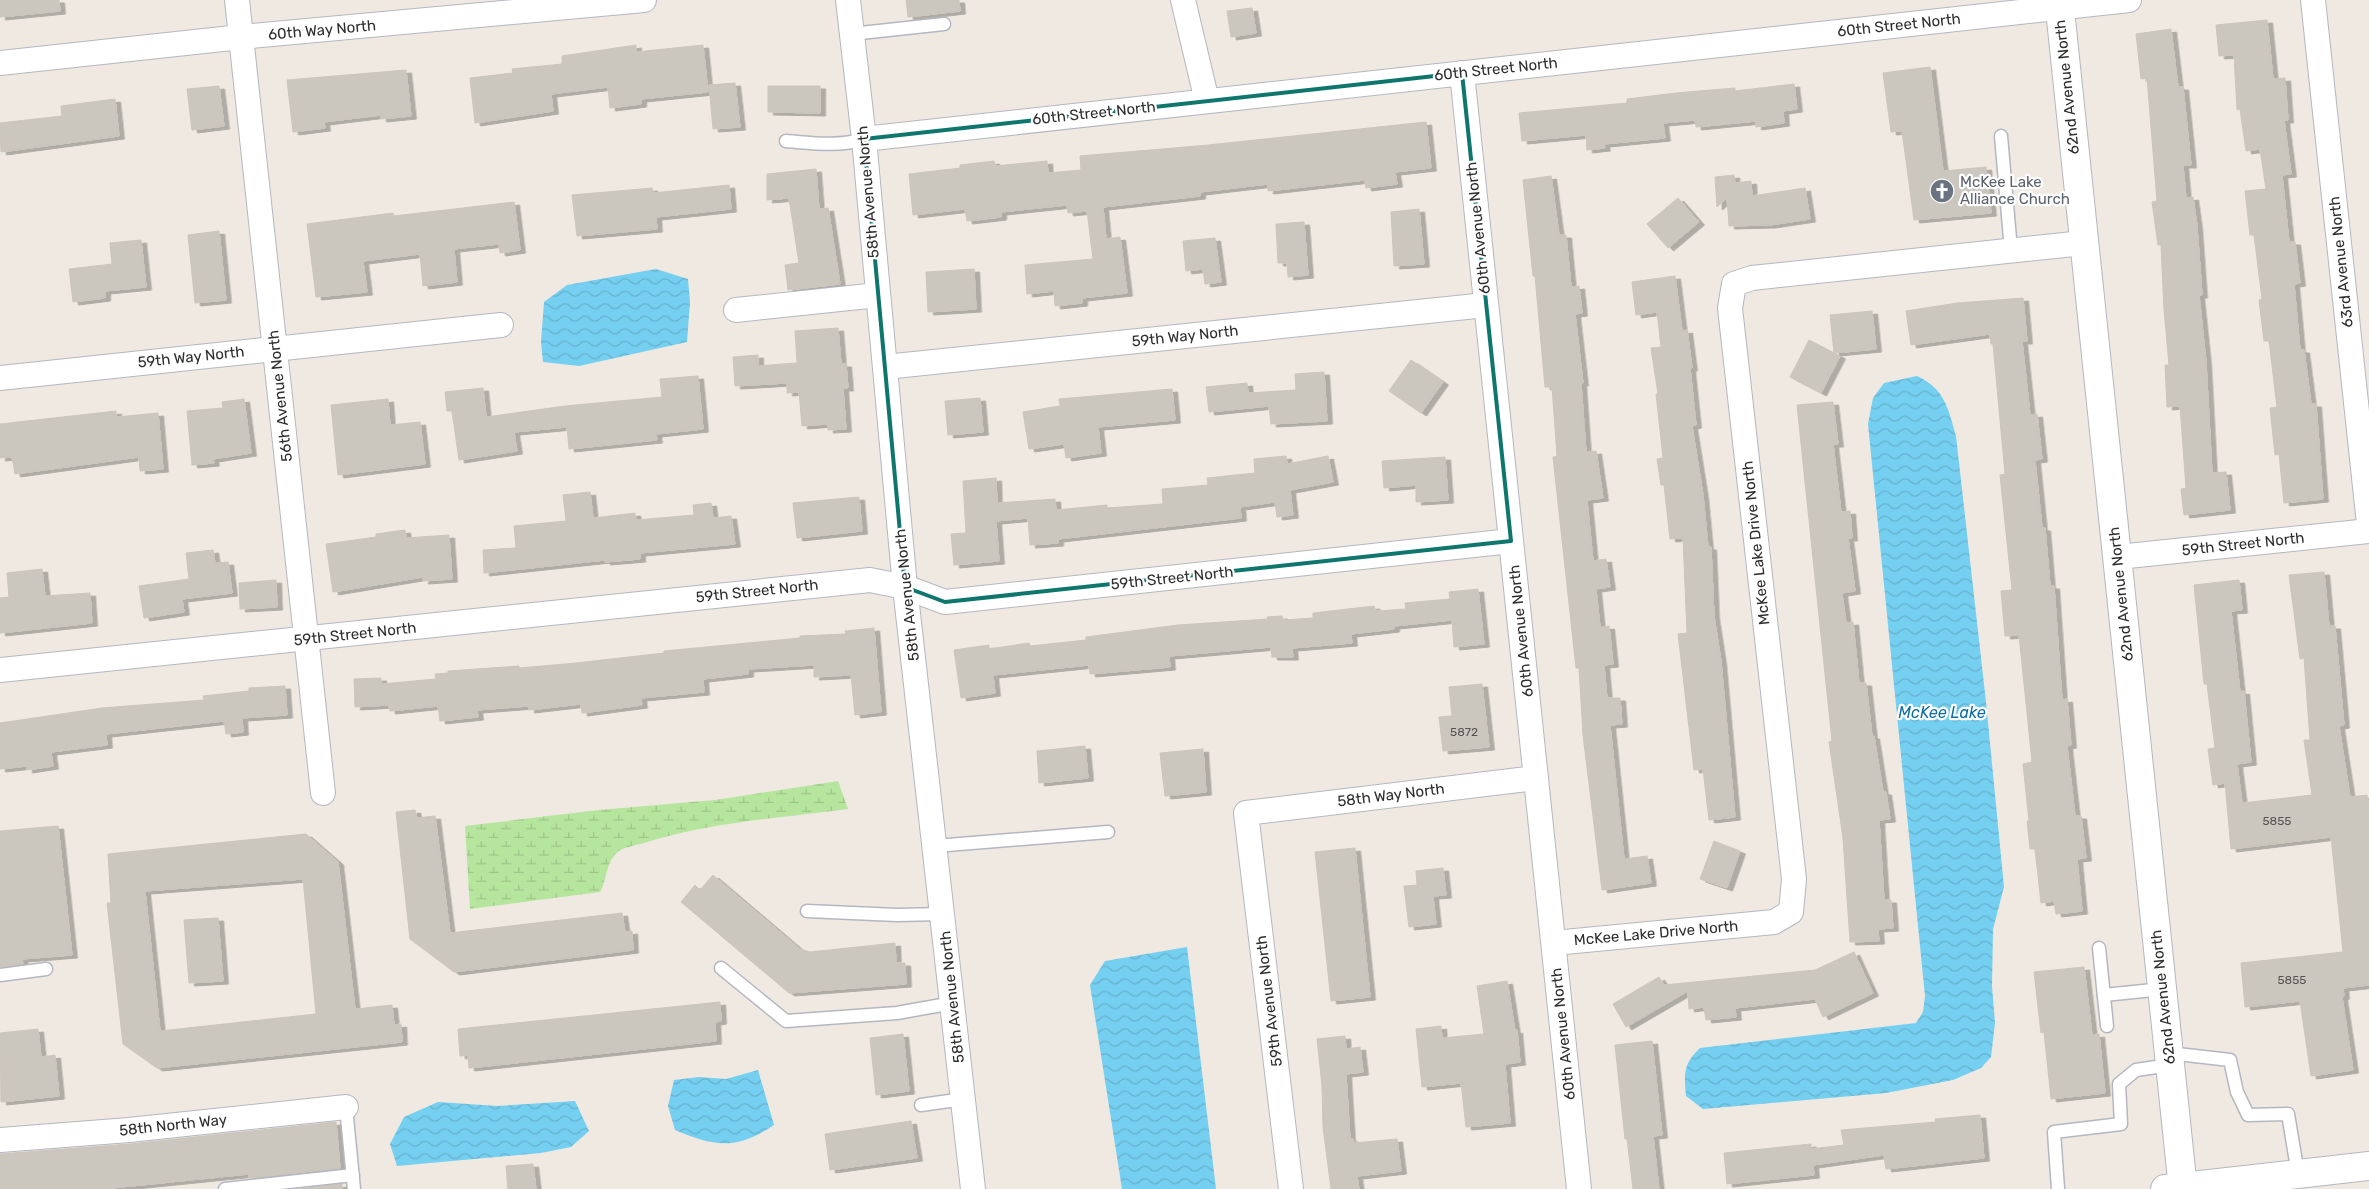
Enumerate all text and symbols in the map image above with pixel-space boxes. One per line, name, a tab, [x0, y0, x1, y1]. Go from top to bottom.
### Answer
street label: 60th Street North	[1836, 10, 1962, 40]
street label: 60th Way North	[267, 16, 377, 44]
street label: 62nd Avenue North	[2051, 19, 2083, 155]
street label: 60th Street North	[1433, 54, 1559, 84]
street label: 60th Street North	[1031, 98, 1157, 128]
street label: 58th Avenue North	[853, 125, 883, 259]
street label: 60th Avenue North	[1462, 161, 1494, 295]
place label: McKee Lake Alliance Church	[1960, 173, 2070, 208]
church icon: McKee Lake Alliance Church	[1929, 178, 1955, 204]
street label: 63rd Avenue North	[2325, 196, 2357, 328]
street label: 59th Way North	[1131, 321, 1239, 351]
street label: 56th Avenue North	[264, 329, 296, 463]
street label: 59th Way North	[137, 342, 245, 372]
street label: McKee Lake Drive North	[1738, 460, 1774, 626]
street label: 62nd Avenue North	[2105, 526, 2137, 662]
street label: 58th Avenue North	[891, 528, 923, 662]
street label: 59th Street North	[2181, 529, 2305, 559]
street label: 59th Street North	[1110, 563, 1234, 593]
street label: 60th Avenue North	[1505, 564, 1537, 698]
street label: 59th Street North	[695, 576, 819, 606]
street label: 59th Street North	[293, 619, 417, 649]
water label: McKee Lake	[1898, 703, 1986, 722]
house number: 5872	[1450, 725, 1478, 739]
street label: 58th Way North	[1336, 779, 1446, 811]
house number: 5855	[2262, 814, 2292, 828]
street label: McKee Lake Drive North	[1573, 917, 1739, 949]
street label: 62nd Avenue North	[2147, 929, 2179, 1065]
street label: 58th Avenue North	[936, 930, 968, 1064]
street label: 59th Avenue North	[1252, 934, 1286, 1068]
street label: 60th Avenue North	[1547, 967, 1579, 1101]
house number: 5855	[2277, 973, 2307, 987]
street label: 58th North Way	[118, 1110, 228, 1140]

